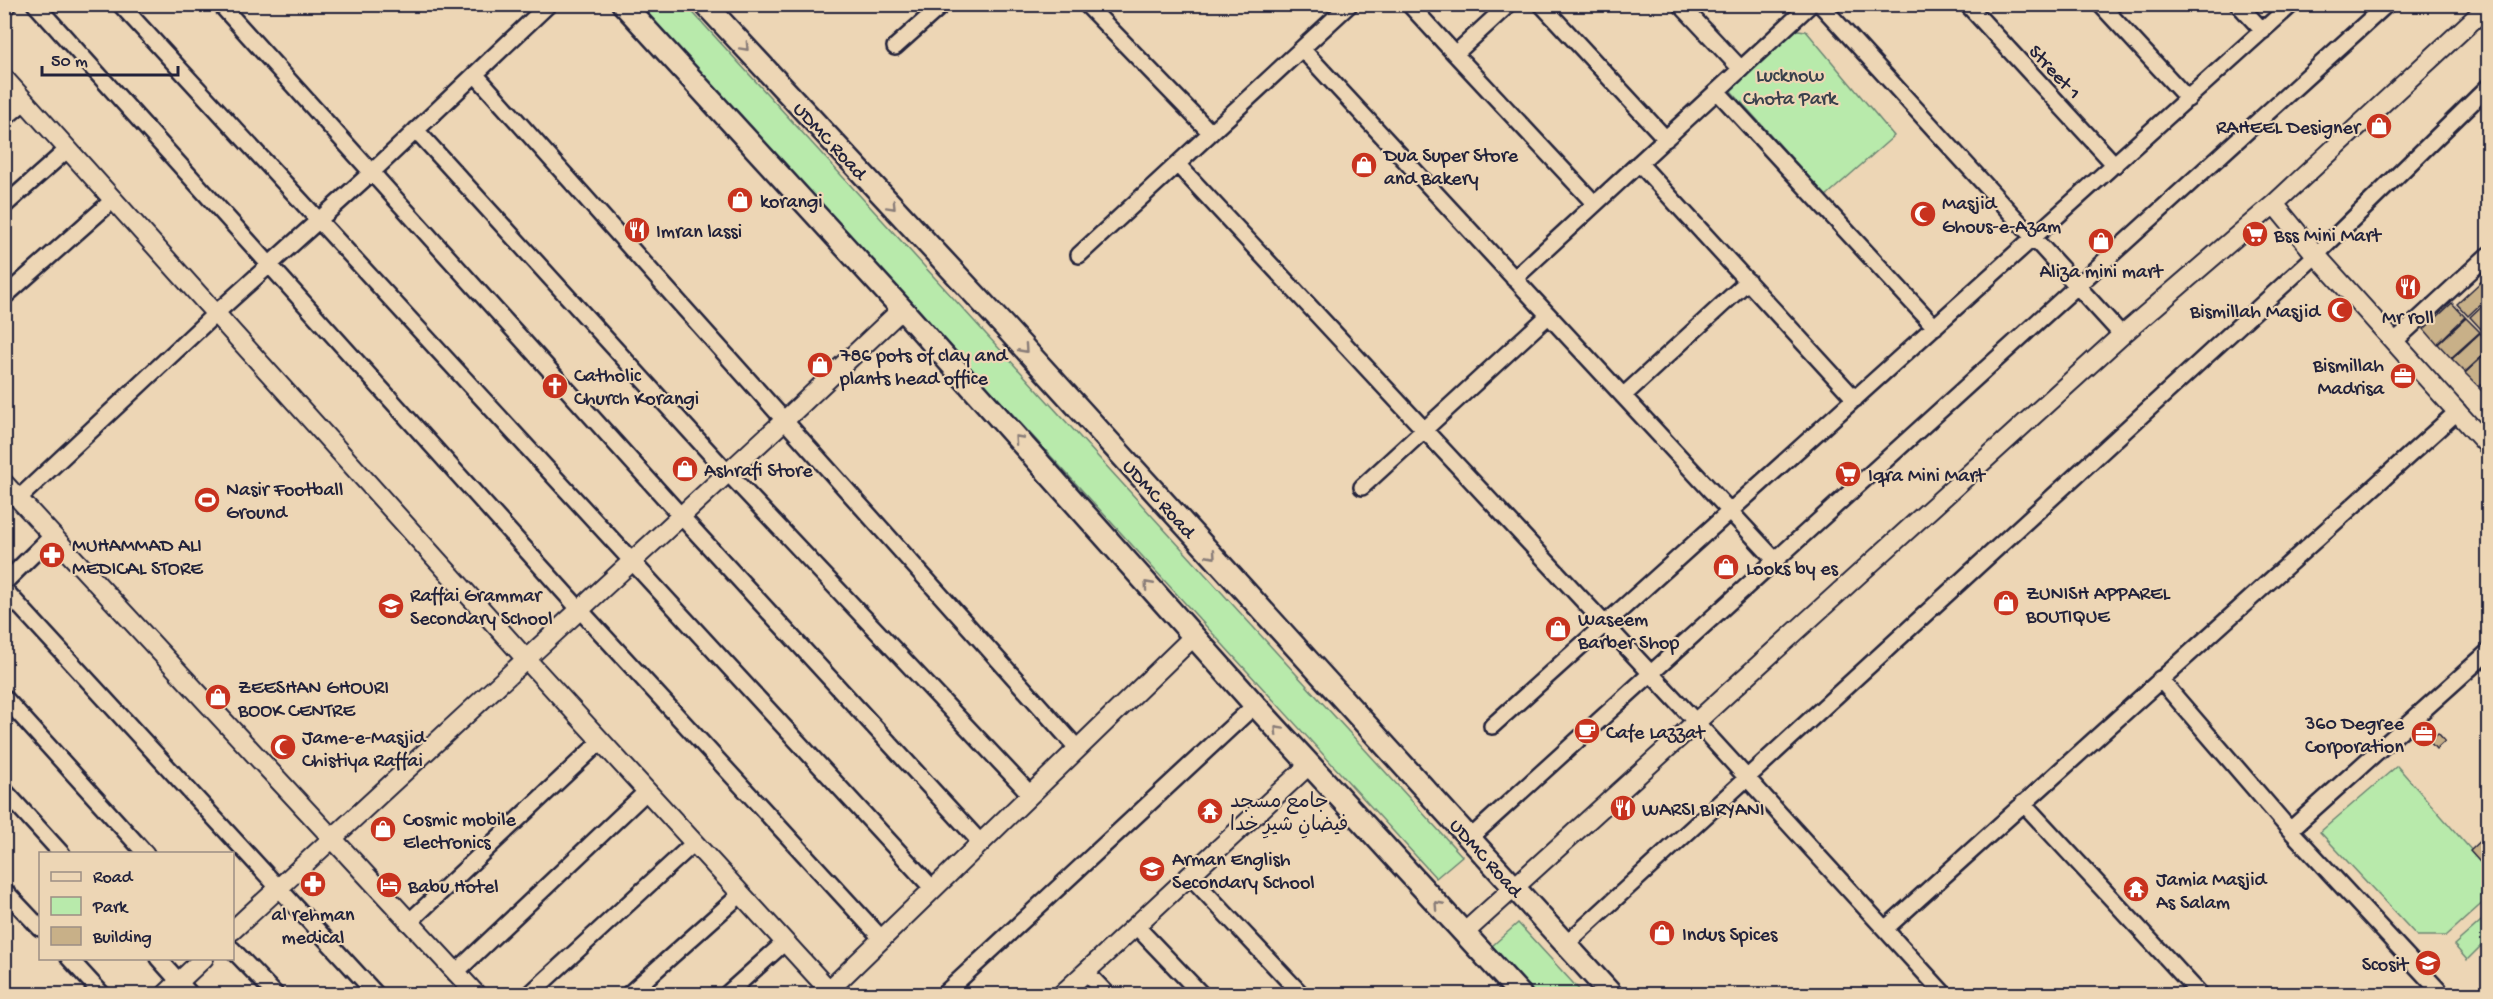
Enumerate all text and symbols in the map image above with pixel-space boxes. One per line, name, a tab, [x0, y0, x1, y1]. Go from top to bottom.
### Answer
scale bar	[42, 39, 178, 77]
one-way arrow	[738, 41, 749, 51]
street label: Street 1	[2022, 41, 2084, 105]
text: 50 m	[51, 52, 88, 73]
park label: Lucknow Chota Park	[1743, 66, 1839, 112]
street label: UDMC Road	[787, 99, 872, 188]
shop icon: RAHEEL Designer	[2364, 111, 2394, 141]
place label: RAHEEL Designer	[2216, 118, 2362, 141]
place label: Dua Super Store and Bakery	[1382, 146, 1519, 192]
shop icon: Dua Super Store and Bakery	[1349, 150, 1379, 180]
shop icon: korangi	[725, 185, 755, 215]
place label: korangi	[760, 192, 823, 215]
place label: Masjid Ghous-e-Azam	[1942, 194, 2061, 240]
one-way arrow	[885, 199, 896, 209]
mosque icon: Masjid Ghous-e-Azam	[1908, 199, 1938, 229]
restaurant icon: Imran lassi	[622, 215, 652, 245]
supermarket icon: Bss Mini Mart	[2240, 219, 2270, 249]
place label: Imran lassi	[656, 222, 742, 245]
shop icon: Aliza mini mart	[2086, 226, 2116, 256]
place label: Bss Mini Mart	[2273, 226, 2383, 249]
place label: Aliza mini mart	[2040, 262, 2164, 285]
restaurant icon: Mr roll	[2393, 272, 2423, 302]
mosque icon: Bismillah Masjid	[2325, 295, 2355, 325]
place label: Bismillah Masjid	[2189, 302, 2322, 325]
place label: Mr roll	[2382, 308, 2434, 331]
one-way arrow	[1017, 342, 1028, 353]
place label: 786 pots of clay and plants head office	[839, 346, 1009, 392]
shop icon: 786 pots of clay and plants head office	[805, 350, 835, 380]
place label: Bismillah Madrisa	[2312, 356, 2385, 402]
office icon: Bismillah Madrisa	[2388, 361, 2418, 391]
place label: Catholic Church Korangi	[574, 366, 699, 412]
church icon: Catholic Church Korangi	[540, 371, 570, 401]
one-way arrow	[1014, 436, 1025, 446]
shop icon: Ashrafi Store	[670, 454, 700, 484]
street label: UDMC Road	[1116, 456, 1200, 546]
supermarket icon: Iqra Mini Mart	[1833, 459, 1863, 489]
place label: Ashrafi Store	[704, 461, 813, 484]
place label: Iqra Mini Mart	[1868, 466, 1987, 489]
place label: Nasir Football Ground	[226, 480, 343, 526]
sports icon: Nasir Football Ground	[192, 485, 222, 515]
place label: MUHAMMAD ALI MEDICAL STORE	[72, 536, 204, 582]
pharmacy icon: MUHAMMAD ALI MEDICAL STORE	[37, 540, 67, 570]
one-way arrow	[1205, 548, 1216, 559]
shop icon: Looks by es	[1711, 552, 1741, 582]
place label: Looks by es	[1746, 559, 1839, 582]
one-way arrow	[1144, 581, 1155, 591]
place label: ZUNISH APPAREL BOUTIQUE	[2025, 584, 2170, 630]
place label: Raffai Grammar Secondary School	[410, 586, 553, 632]
shop icon: ZUNISH APPAREL BOUTIQUE	[1991, 588, 2021, 618]
school or university icon: Raffai Grammar Secondary School	[376, 591, 406, 621]
place label: Waseem Barber Shop	[1577, 610, 1680, 656]
shop icon: Waseem Barber Shop	[1543, 614, 1573, 644]
place label: ZEESHAN GHOURI BOOK CENTRE	[237, 678, 389, 724]
shop icon: ZEESHAN GHOURI BOOK CENTRE	[203, 682, 233, 712]
place label: 360 Degree Corporation	[2304, 714, 2405, 760]
cafe icon: Cafe Lazzat	[1572, 716, 1602, 746]
office icon: 360 Degree Corporation	[2409, 719, 2439, 749]
place label: Cafe Lazzat	[1606, 723, 1706, 746]
one-way arrow	[1274, 726, 1285, 737]
place label: Jame-e-Masjid Chistiya Raffai	[302, 728, 428, 774]
mosque icon: Jame-e-Masjid Chistiya Raffai	[268, 732, 298, 762]
place label: جامع مسجد فیضانِ شیرِ خدا	[1230, 791, 1348, 839]
restaurant icon: WARSI BIRYANI	[1608, 793, 1638, 823]
temple icon: جامع مسجد فیضانِ شیرِ خدا	[1195, 796, 1225, 826]
place label: WARSI BIRYANI	[1642, 800, 1765, 823]
place label: Cosmic mobile Electronics	[403, 810, 517, 856]
shop icon: Cosmic mobile Electronics	[368, 814, 398, 844]
street label: UDMC Road	[1443, 815, 1527, 905]
place label: Arman English Secondary School	[1172, 850, 1315, 896]
legend	[39, 852, 234, 960]
school or university icon: Arman English Secondary School	[1137, 854, 1167, 884]
text: Road	[93, 868, 134, 889]
pharmacy icon: al rehman medical	[298, 869, 328, 899]
hotel icon: Babu Hotel	[374, 870, 404, 900]
place label: Jamia Masjid As Salam	[2156, 870, 2269, 916]
temple icon: Jamia Masjid As Salam	[2121, 874, 2151, 904]
place label: Babu Hotel	[407, 877, 499, 900]
text: Park	[92, 898, 129, 919]
one-way arrow	[1435, 901, 1446, 912]
place label: al rehman medical	[271, 905, 355, 951]
shop icon: Indus Spices	[1647, 918, 1677, 948]
place label: Indus Spices	[1682, 925, 1778, 948]
text: Building	[92, 928, 152, 949]
school or university icon: Scosit	[2413, 948, 2443, 978]
place label: Scosit	[2362, 955, 2410, 978]

